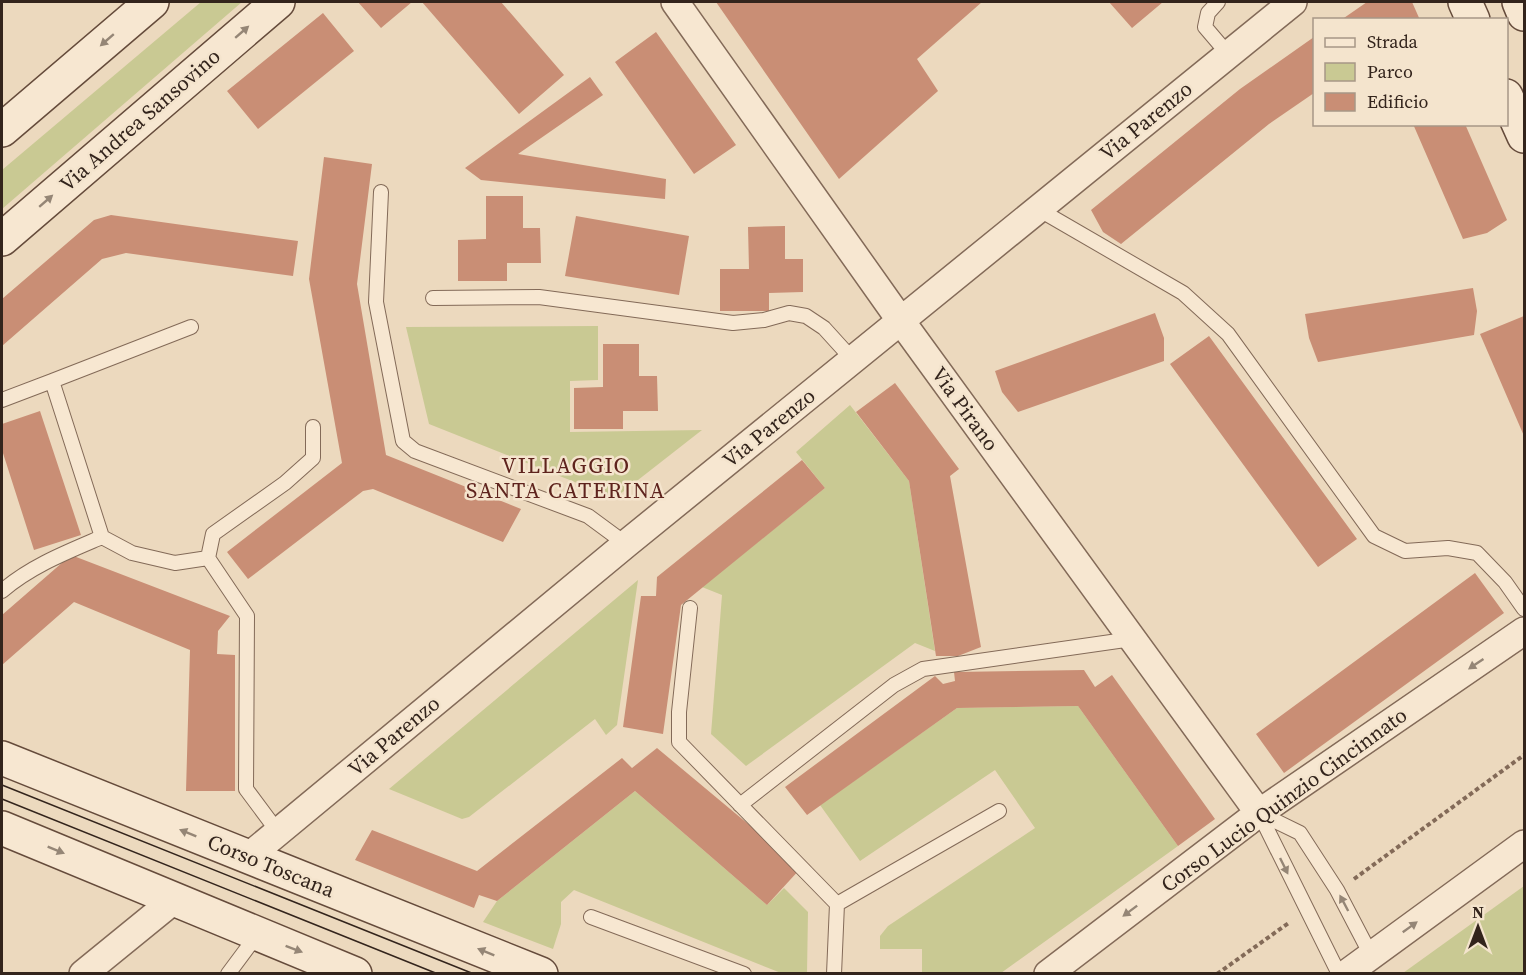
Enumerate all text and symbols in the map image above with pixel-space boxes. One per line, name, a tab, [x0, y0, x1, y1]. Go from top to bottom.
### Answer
legend	[1313, 18, 1508, 126]
one-way arrow	[234, 26, 250, 39]
text: Strada	[1367, 29, 1418, 54]
one-way arrow	[99, 33, 115, 46]
street label: Via Andrea Sansovino	[53, 42, 226, 198]
text: Parco	[1367, 59, 1413, 84]
street label: Via Parenzo	[1093, 74, 1198, 167]
text: Edificio	[1367, 89, 1428, 114]
one-way arrow	[38, 194, 54, 207]
street label: Via Pirano	[925, 361, 1006, 457]
street label: Via Parenzo	[716, 381, 821, 474]
district label: VILLAGGIO SANTA CATERINA	[466, 450, 666, 505]
one-way arrow	[1469, 658, 1485, 670]
street label: Via Parenzo	[342, 689, 446, 783]
street label: Corso Lucio Quinzio Cincinnato	[1155, 700, 1413, 899]
street label: Corso Toscana	[203, 827, 339, 904]
one-way arrow	[179, 828, 197, 838]
one-way arrow	[47, 845, 65, 855]
one-way arrow	[1280, 857, 1289, 874]
one-way arrow	[1339, 895, 1349, 912]
north arrow	[1448, 897, 1508, 957]
text: N	[1472, 901, 1484, 923]
one-way arrow	[1122, 905, 1137, 917]
one-way arrow	[1402, 921, 1418, 933]
one-way arrow	[285, 945, 303, 955]
one-way arrow	[477, 947, 495, 957]

